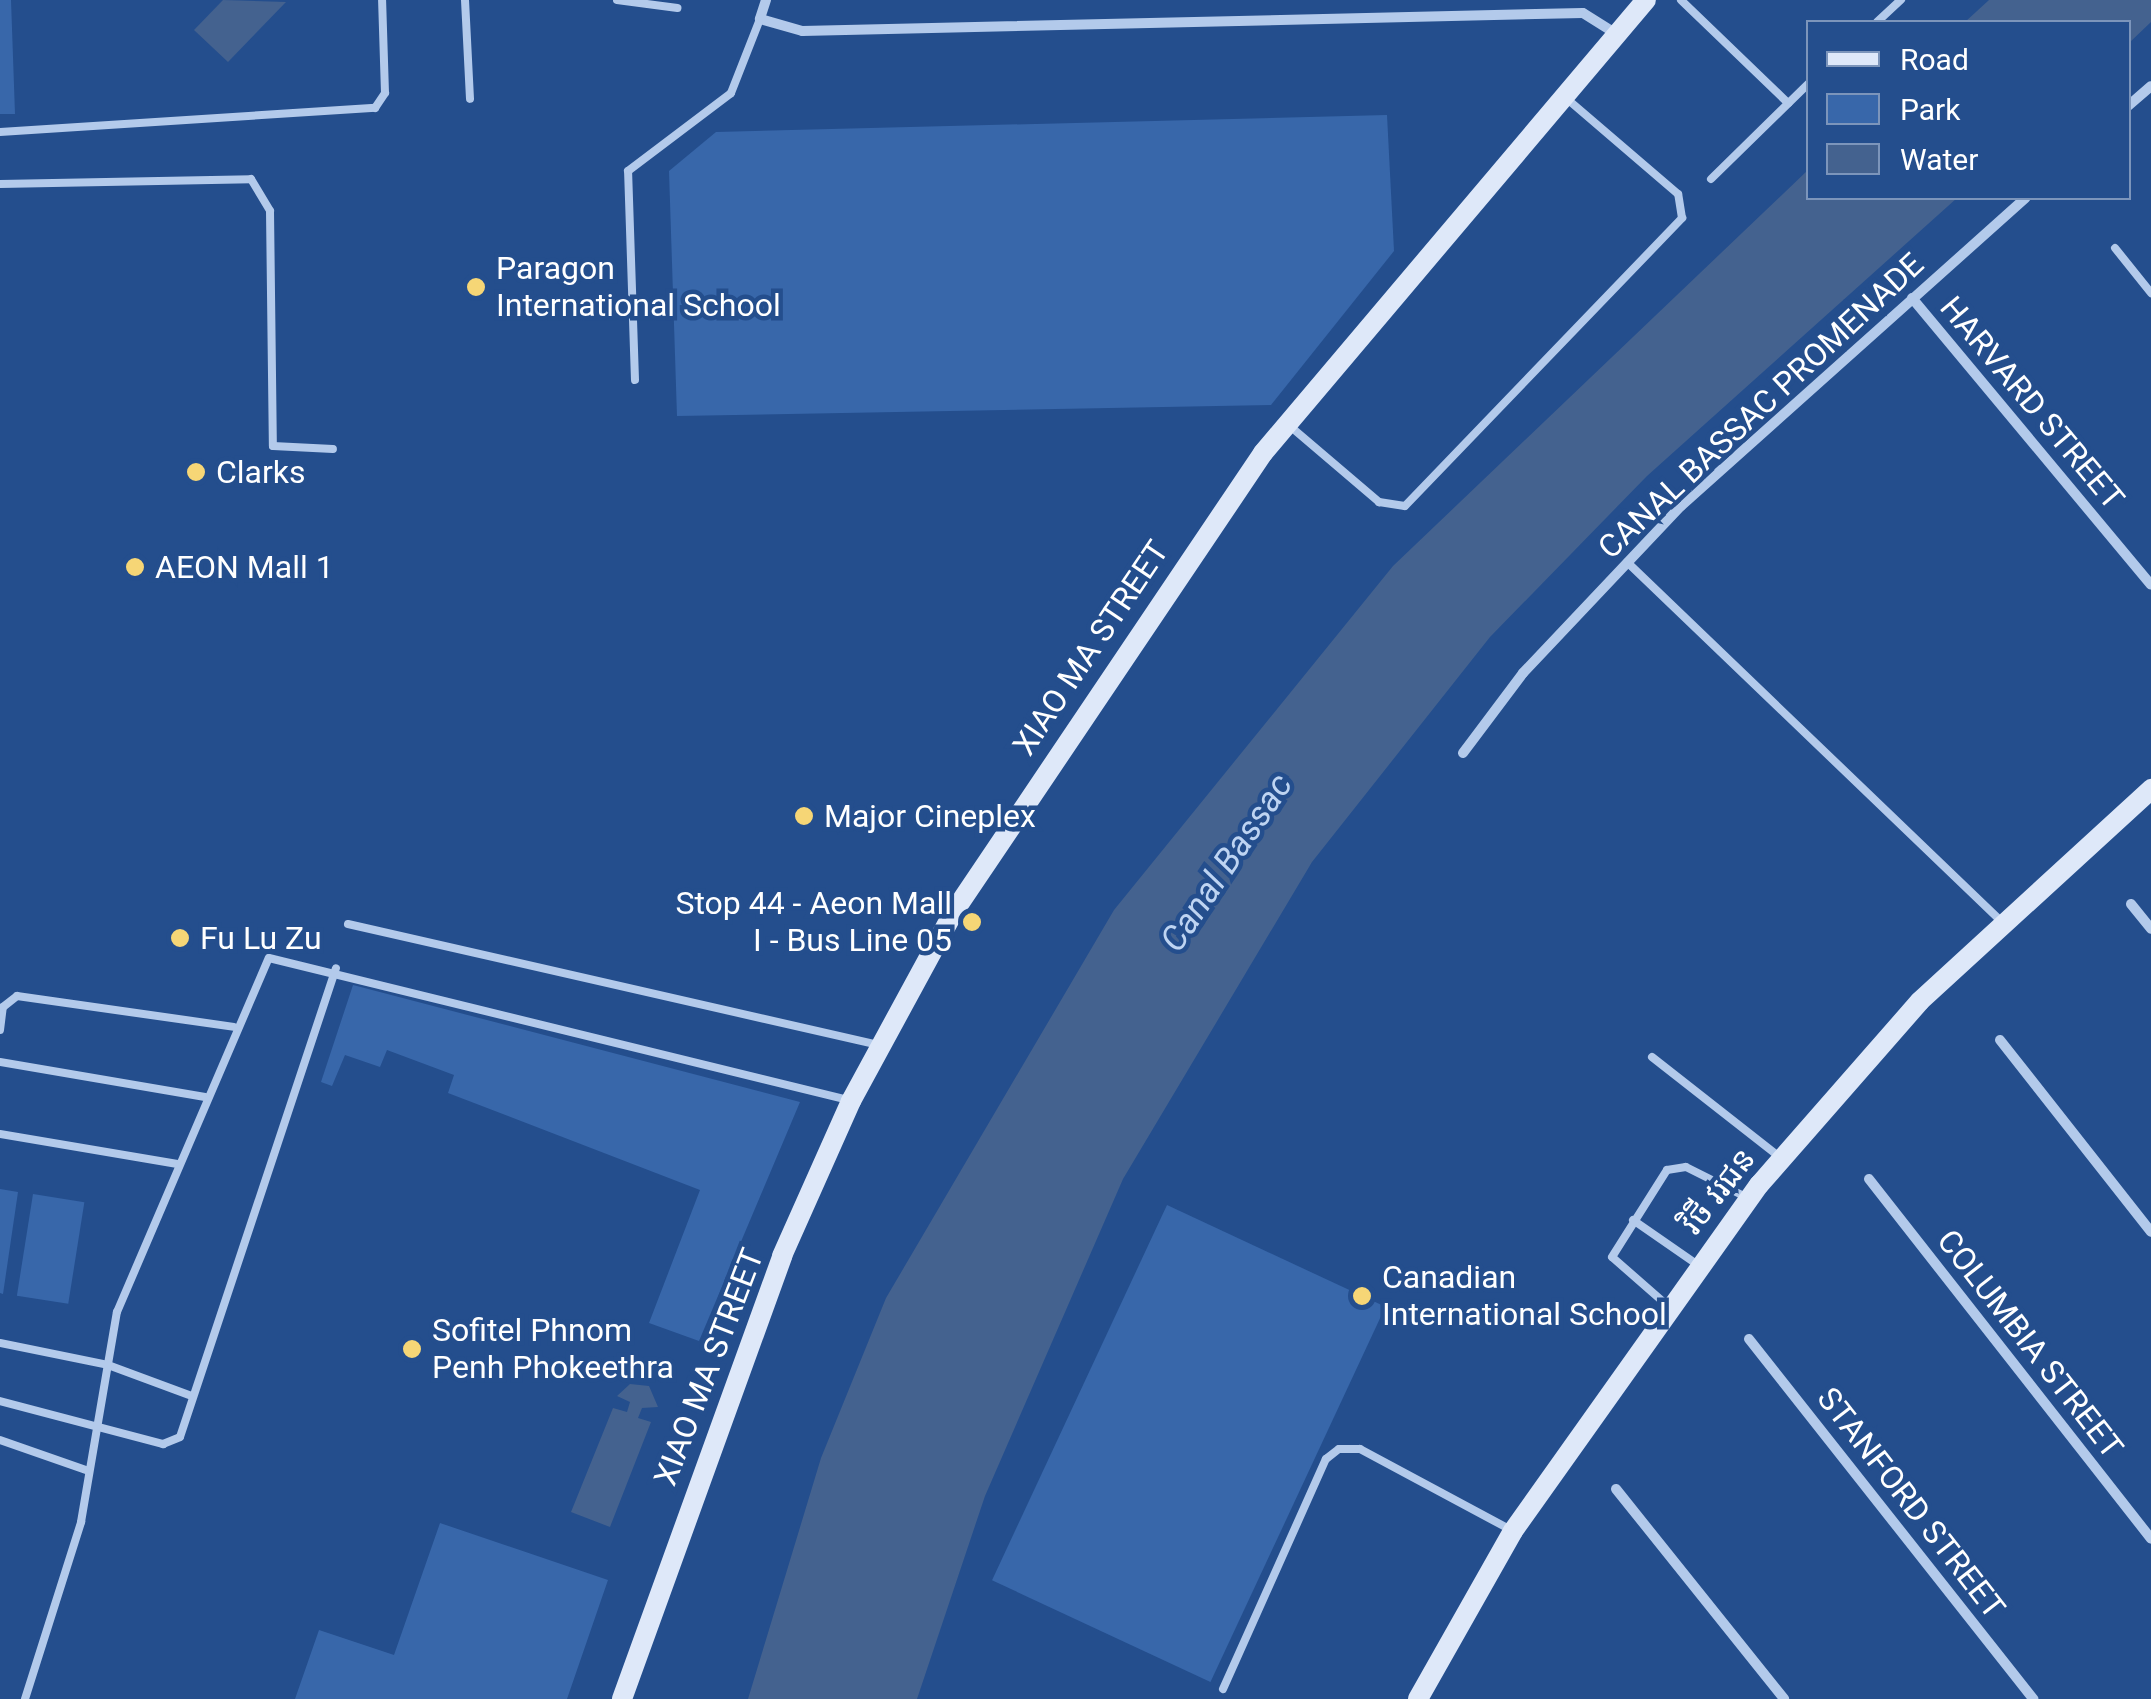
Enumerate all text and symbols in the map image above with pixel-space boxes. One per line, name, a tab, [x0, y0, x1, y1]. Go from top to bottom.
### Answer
legend	[1806, 20, 2131, 200]
text: Road	[1900, 42, 1969, 77]
text: Park	[1900, 92, 1960, 127]
text: Water	[1900, 142, 1978, 177]
street label: CANAL BASSAC PROMENADE	[1591, 245, 1931, 567]
place label: Paragon International School	[496, 250, 781, 325]
marker: Paragon International School	[465, 276, 487, 298]
street label: HARVARD STREET	[1932, 289, 2132, 517]
place label: Clarks	[216, 453, 306, 491]
marker: Clarks	[185, 461, 207, 483]
street label: XIAO MA STREET	[1005, 533, 1177, 763]
place label: AEON Mall 1	[155, 548, 334, 586]
marker: AEON Mall 1	[124, 556, 146, 578]
water label: Canal Bassac	[1152, 766, 1302, 960]
place label: Major Cineplex	[824, 797, 1036, 835]
marker: Major Cineplex	[793, 805, 815, 827]
place label: Stop 44 - Aeon Mall I - Bus Line 05	[675, 885, 952, 960]
marker: Stop 44 - Aeon Mall I - Bus Line 05	[961, 911, 983, 933]
place label: Fu Lu Zu	[200, 919, 322, 957]
marker: Fu Lu Zu	[169, 927, 191, 949]
street label: វិថី វរជន	[1672, 1140, 1764, 1242]
street label: COLUMBIA STREET	[1929, 1222, 2131, 1466]
street label: XIAO MA STREET	[646, 1243, 772, 1491]
place label: Canadian International School	[1382, 1259, 1667, 1334]
marker: Canadian International School	[1351, 1285, 1373, 1307]
place label: Sofitel Phnom Penh Phokeethra	[432, 1312, 674, 1387]
marker: Sofitel Phnom Penh Phokeethra	[401, 1338, 423, 1360]
street label: STANFORD STREET	[1809, 1380, 2013, 1626]

